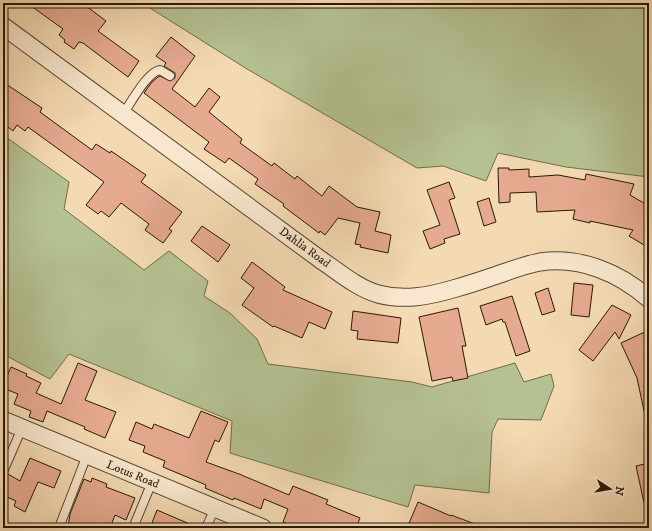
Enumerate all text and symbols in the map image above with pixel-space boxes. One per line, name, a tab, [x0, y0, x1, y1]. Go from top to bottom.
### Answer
street label: Dahlia Road	[276, 224, 333, 271]
street label: Lotus Road	[104, 457, 161, 492]
north arrow	[590, 469, 630, 509]
text: N	[611, 485, 627, 497]

